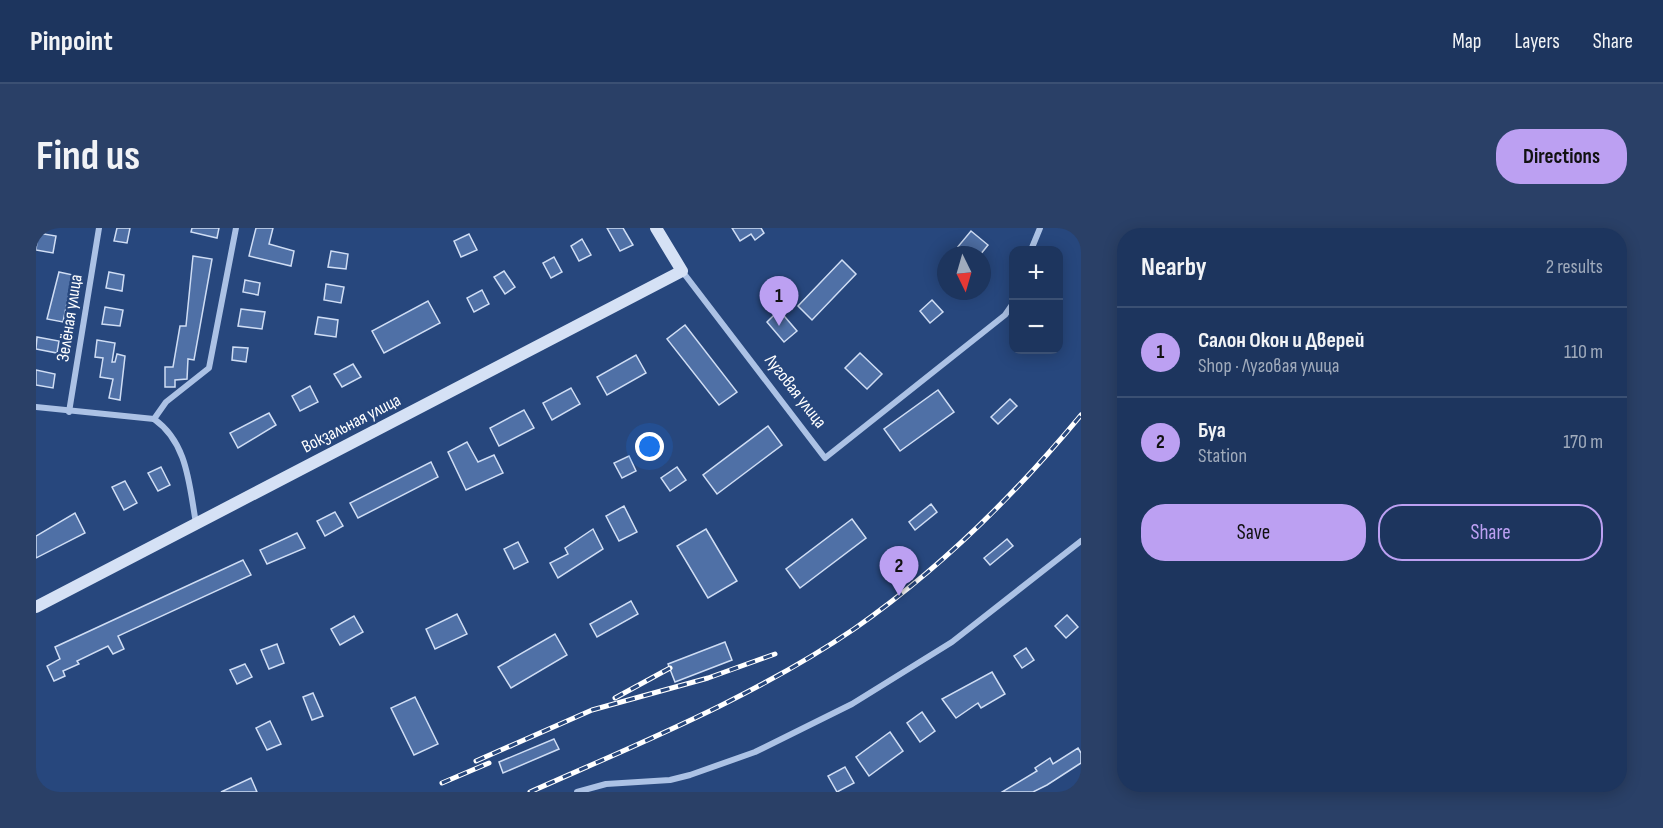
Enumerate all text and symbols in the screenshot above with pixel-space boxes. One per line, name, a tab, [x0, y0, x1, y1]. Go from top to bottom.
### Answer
text: Pinpoint	[30, 25, 113, 58]
text: Map	[1452, 29, 1481, 54]
text: Layers	[1514, 29, 1560, 54]
text: Share	[1593, 29, 1633, 54]
button: Directions	[1496, 129, 1627, 184]
text: Find us	[36, 131, 140, 182]
north arrow	[937, 246, 991, 300]
map controls	[1009, 246, 1063, 354]
button: +	[1009, 246, 1063, 300]
text: Nearby	[1141, 252, 1207, 283]
text: 2 results	[1546, 255, 1603, 279]
street label: Зелёная улица	[52, 273, 87, 363]
pin: 1	[760, 276, 798, 326]
button: −	[1009, 300, 1063, 354]
text: Салон Окон и Дверей	[1198, 327, 1364, 354]
text: 1	[1157, 340, 1164, 364]
text: 110 m	[1564, 340, 1603, 364]
street label: Луговая улица	[760, 350, 831, 432]
text: Shop · Луговая улица	[1198, 354, 1339, 378]
street label: Вокзальная улица	[298, 389, 404, 457]
text: Буа	[1198, 417, 1226, 444]
text: 2	[1156, 430, 1165, 454]
text: 170 m	[1563, 430, 1603, 454]
your location	[635, 432, 664, 461]
text: Station	[1198, 444, 1247, 468]
button: Save	[1141, 504, 1366, 561]
button: Share	[1378, 504, 1603, 561]
pin: 2	[880, 546, 918, 596]

